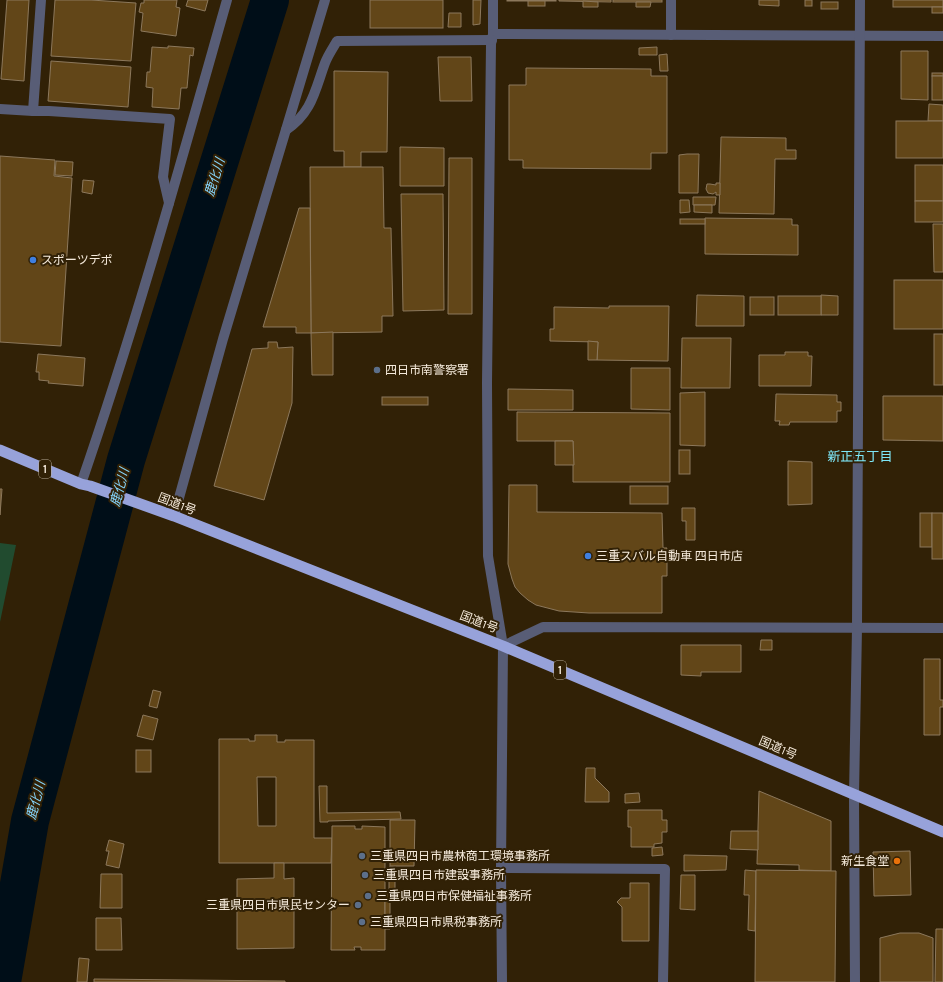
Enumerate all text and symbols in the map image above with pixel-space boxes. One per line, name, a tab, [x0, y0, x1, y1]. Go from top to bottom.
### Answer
water label: 鹿化川	[202, 154, 228, 198]
place label: スポーツデポ	[41, 253, 113, 267]
marker: スポーツデポ	[28, 255, 38, 265]
place label: 四日市南警察署	[385, 363, 469, 377]
marker: 四日市南警察署	[372, 365, 382, 375]
district label: 新正五丁目	[827, 449, 893, 464]
road number: 1	[39, 460, 51, 478]
water label: 鹿化川	[107, 464, 132, 508]
street label: 国道1号	[156, 490, 198, 518]
place label: 三重スバル自動車 四日市店	[596, 549, 743, 563]
marker: 三重スバル自動車 四日市店	[583, 551, 593, 561]
street label: 国道1号	[458, 608, 500, 636]
road number: 1	[554, 661, 566, 679]
street label: 国道1号	[757, 734, 799, 762]
water label: 鹿化川	[23, 777, 48, 821]
place label: 三重県四日市農林商工環境事務所	[370, 849, 550, 863]
marker: 三重県四日市農林商工環境事務所	[357, 851, 367, 861]
place label: 新生食堂	[841, 854, 889, 868]
marker: 新生食堂	[892, 856, 902, 866]
place label: 三重県四日市建設事務所	[373, 868, 505, 882]
marker: 三重県四日市建設事務所	[360, 870, 370, 880]
place label: 三重県四日市保健福祉事務所	[376, 889, 532, 903]
marker: 三重県四日市保健福祉事務所	[363, 891, 373, 901]
place label: 三重県四日市県民センター	[206, 898, 350, 912]
marker: 三重県四日市県民センター	[353, 900, 363, 910]
place label: 三重県四日市県税事務所	[370, 915, 502, 929]
marker: 三重県四日市県税事務所	[357, 917, 367, 927]

